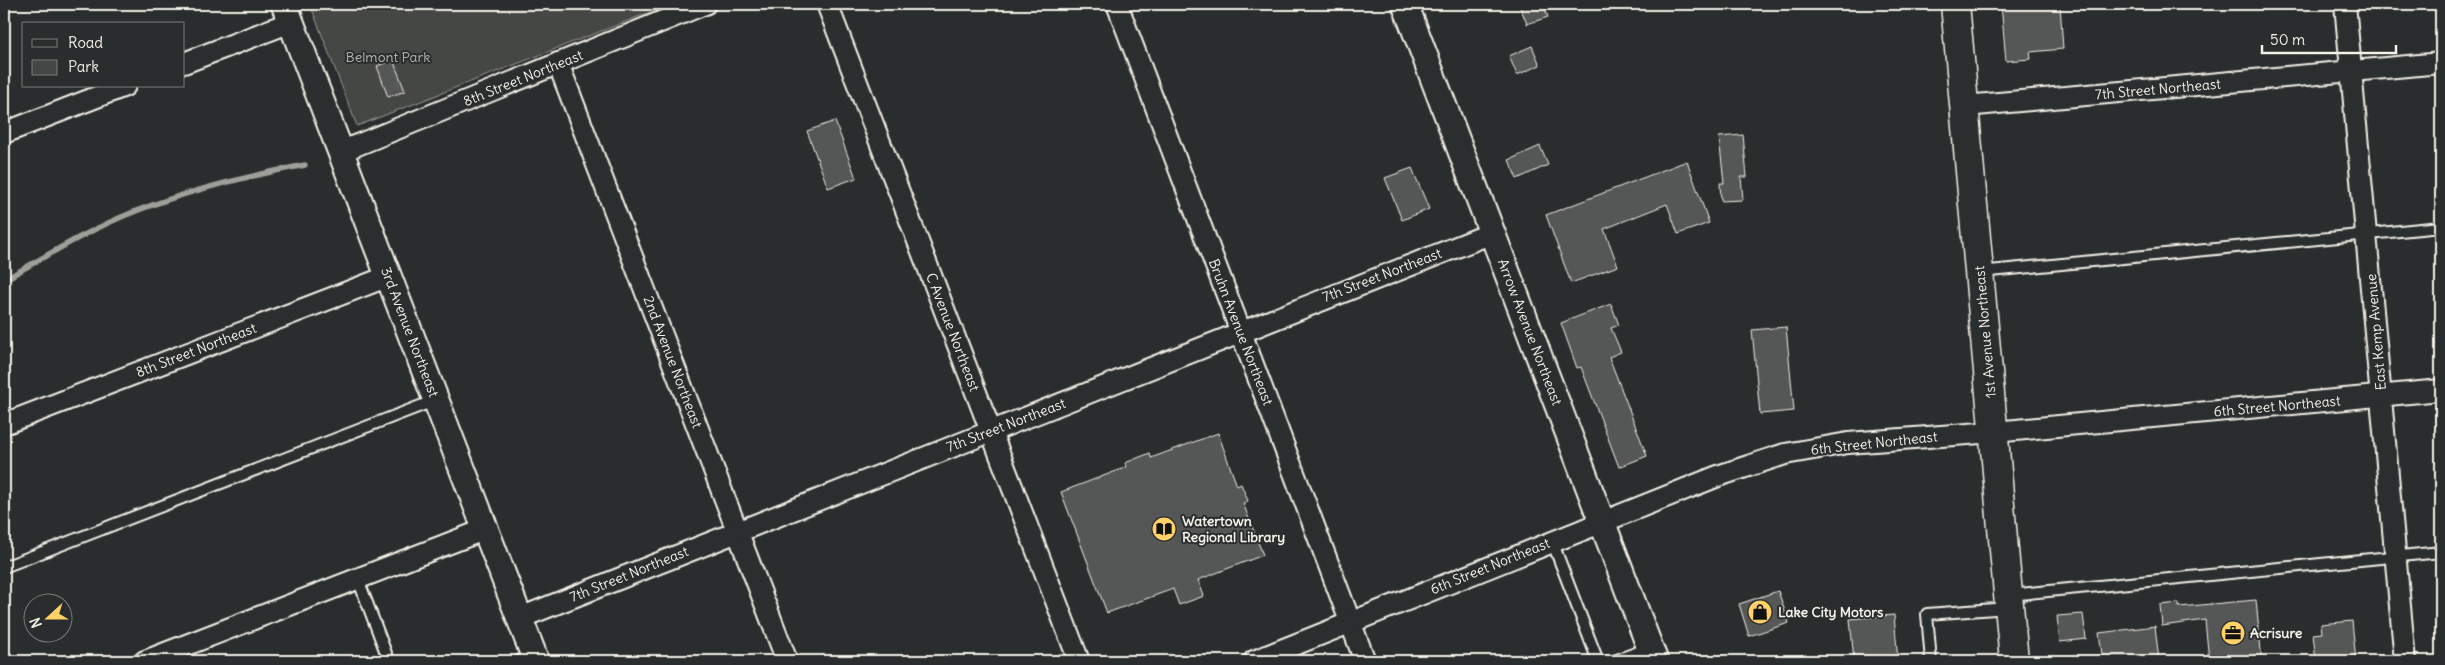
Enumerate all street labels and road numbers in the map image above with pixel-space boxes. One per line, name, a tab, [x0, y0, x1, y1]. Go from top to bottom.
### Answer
street label: 8th Street Northeast	[461, 46, 586, 110]
street label: 7th Street Northeast	[2094, 75, 2222, 103]
street label: 7th Street Northeast	[1320, 244, 1444, 306]
street label: Bruhn Avenue Northeast	[1205, 256, 1277, 408]
street label: Arrow Avenue Northeast	[1494, 256, 1566, 408]
street label: 3rd Avenue Northeast	[377, 264, 443, 400]
street label: 1st Avenue Northeast	[1970, 265, 2000, 399]
street label: C Avenue Northeast	[922, 270, 984, 394]
street label: East Kemp Avenue	[2362, 273, 2390, 391]
street label: 2nd Avenue Northeast	[639, 293, 707, 431]
street label: 8th Street Northeast	[133, 319, 259, 381]
street label: 6th Street Northeast	[2213, 391, 2342, 421]
street label: 7th Street Northeast	[944, 394, 1068, 456]
street label: 6th Street Northeast	[1810, 427, 1939, 459]
street label: 6th Street Northeast	[1428, 534, 1553, 598]
street label: 7th Street Northeast	[567, 542, 691, 606]

